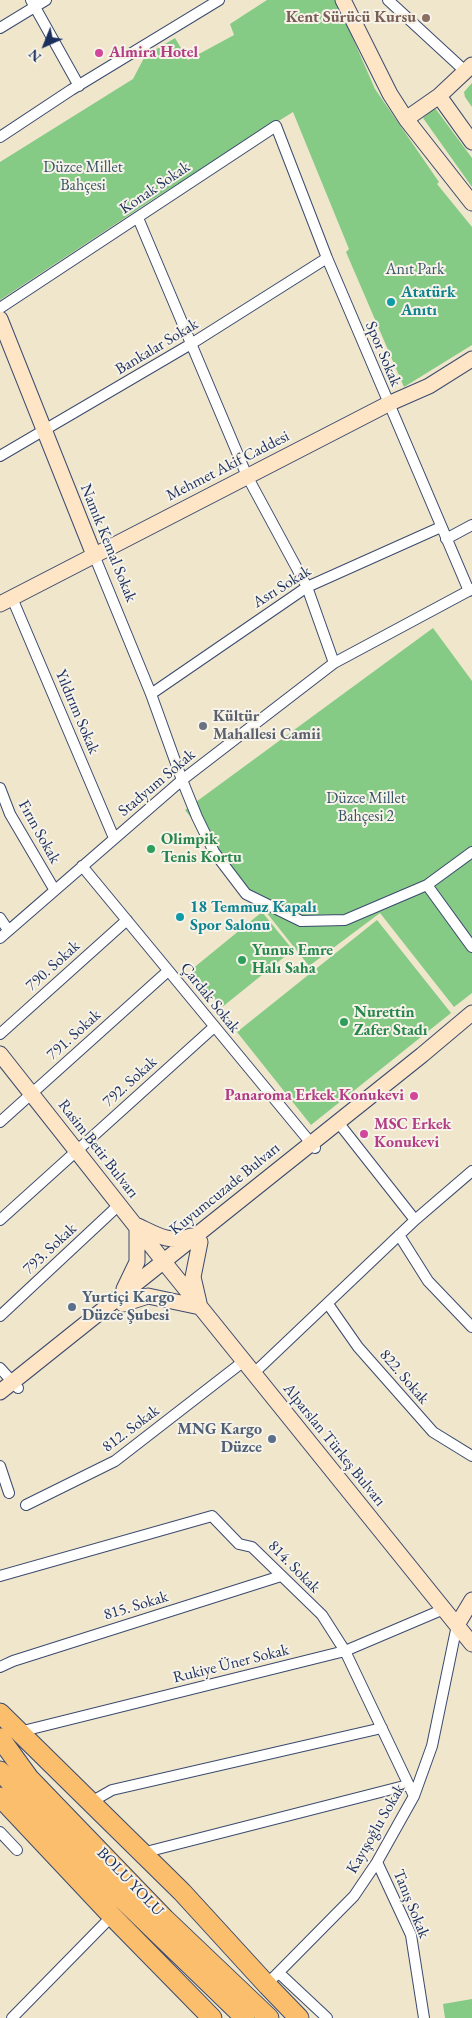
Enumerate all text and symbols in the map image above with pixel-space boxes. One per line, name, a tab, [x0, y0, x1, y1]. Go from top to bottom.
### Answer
place label: Kent Sürücü Kursu	[286, 8, 416, 28]
marker: Kent Sürücü Kursu	[420, 12, 432, 24]
north arrow	[20, 20, 70, 70]
place label: Almira Hotel	[109, 43, 198, 63]
text: N	[24, 45, 45, 66]
marker: Almira Hotel	[93, 47, 105, 59]
street label: Konak Sokak	[116, 157, 194, 219]
park label: Düzce Millet Bahçesi	[43, 158, 123, 196]
park label: Anıt Park	[386, 260, 444, 280]
place label: Atatürk Anıtı	[401, 283, 456, 321]
marker: Atatürk Anıtı	[385, 296, 397, 308]
street label: Bankalar Sokak	[112, 315, 202, 379]
street label: Spor Sokak	[361, 319, 405, 389]
street label: Mehmet Akif Caddesi	[163, 427, 293, 505]
street label: Namık Kemal Sokak	[76, 481, 140, 605]
street label: Asrı Sokak	[249, 562, 315, 612]
street label: Yıldırım Sokak	[51, 667, 103, 757]
place label: Kültür Mahallesi Camii	[213, 707, 321, 745]
marker: Kültür Mahallesi Camii	[197, 720, 209, 732]
street label: Stadyum Sokak	[115, 745, 199, 821]
park label: Düzce Millet Bahçesi 2	[326, 789, 406, 827]
street label: Fırın Sokak	[14, 797, 64, 867]
place label: Olimpik Tenis Kortu	[161, 830, 242, 868]
marker: Olimpik Tenis Kortu	[145, 843, 157, 855]
place label: 18 Temmuz Kapalı Spor Salonu	[190, 898, 317, 936]
marker: 18 Temmuz Kapalı Spor Salonu	[174, 911, 186, 923]
street label: 790. Sokak	[22, 937, 84, 995]
place label: Yunus Emre Halı Saha	[252, 941, 333, 979]
marker: Yunus Emre Halı Saha	[236, 954, 248, 966]
street label: Çardak Sokak	[176, 959, 244, 1037]
place label: Nurettin Zafer Stadı	[354, 1003, 427, 1041]
street label: 791. Sokak	[43, 1006, 105, 1064]
marker: Nurettin Zafer Stadı	[338, 1016, 350, 1028]
street label: 792. Sokak	[99, 1053, 161, 1111]
place label: Panaroma Erkek Konukevi	[225, 1086, 404, 1106]
marker: Panaroma Erkek Konukevi	[408, 1090, 420, 1102]
street label: Rasim Betir Bulvarı	[54, 1096, 142, 1202]
place label: MSC Erkek Konukevi	[374, 1115, 451, 1153]
marker: MSC Erkek Konukevi	[358, 1128, 370, 1140]
street label: Kuyumcuzade Bulvarı	[166, 1139, 284, 1239]
street label: 793. Sokak	[19, 1219, 81, 1279]
place label: Yurtiçi Kargo Düzce Şubesi	[82, 1288, 175, 1326]
marker: Yurtiçi Kargo Düzce Şubesi	[66, 1301, 78, 1313]
street label: 822. Sokak	[375, 1346, 433, 1408]
street label: Alparslan Türkeş Bulvarı	[279, 1380, 389, 1510]
street label: 812. Sokak	[99, 1401, 163, 1457]
place label: MNG Kargo Düzce	[177, 1420, 262, 1458]
marker: MNG Kargo Düzce	[266, 1433, 278, 1445]
street label: 814. Sokak	[264, 1537, 324, 1597]
street label: 815. Sokak	[101, 1587, 171, 1625]
street label: Rukiye Üner Sokak	[171, 1640, 291, 1688]
street label: Kayışoğlu Sokak	[343, 1781, 409, 1877]
street label: BOLU YOLU	[92, 1844, 168, 1920]
street label: Tanış Sokak	[388, 1867, 434, 1941]

